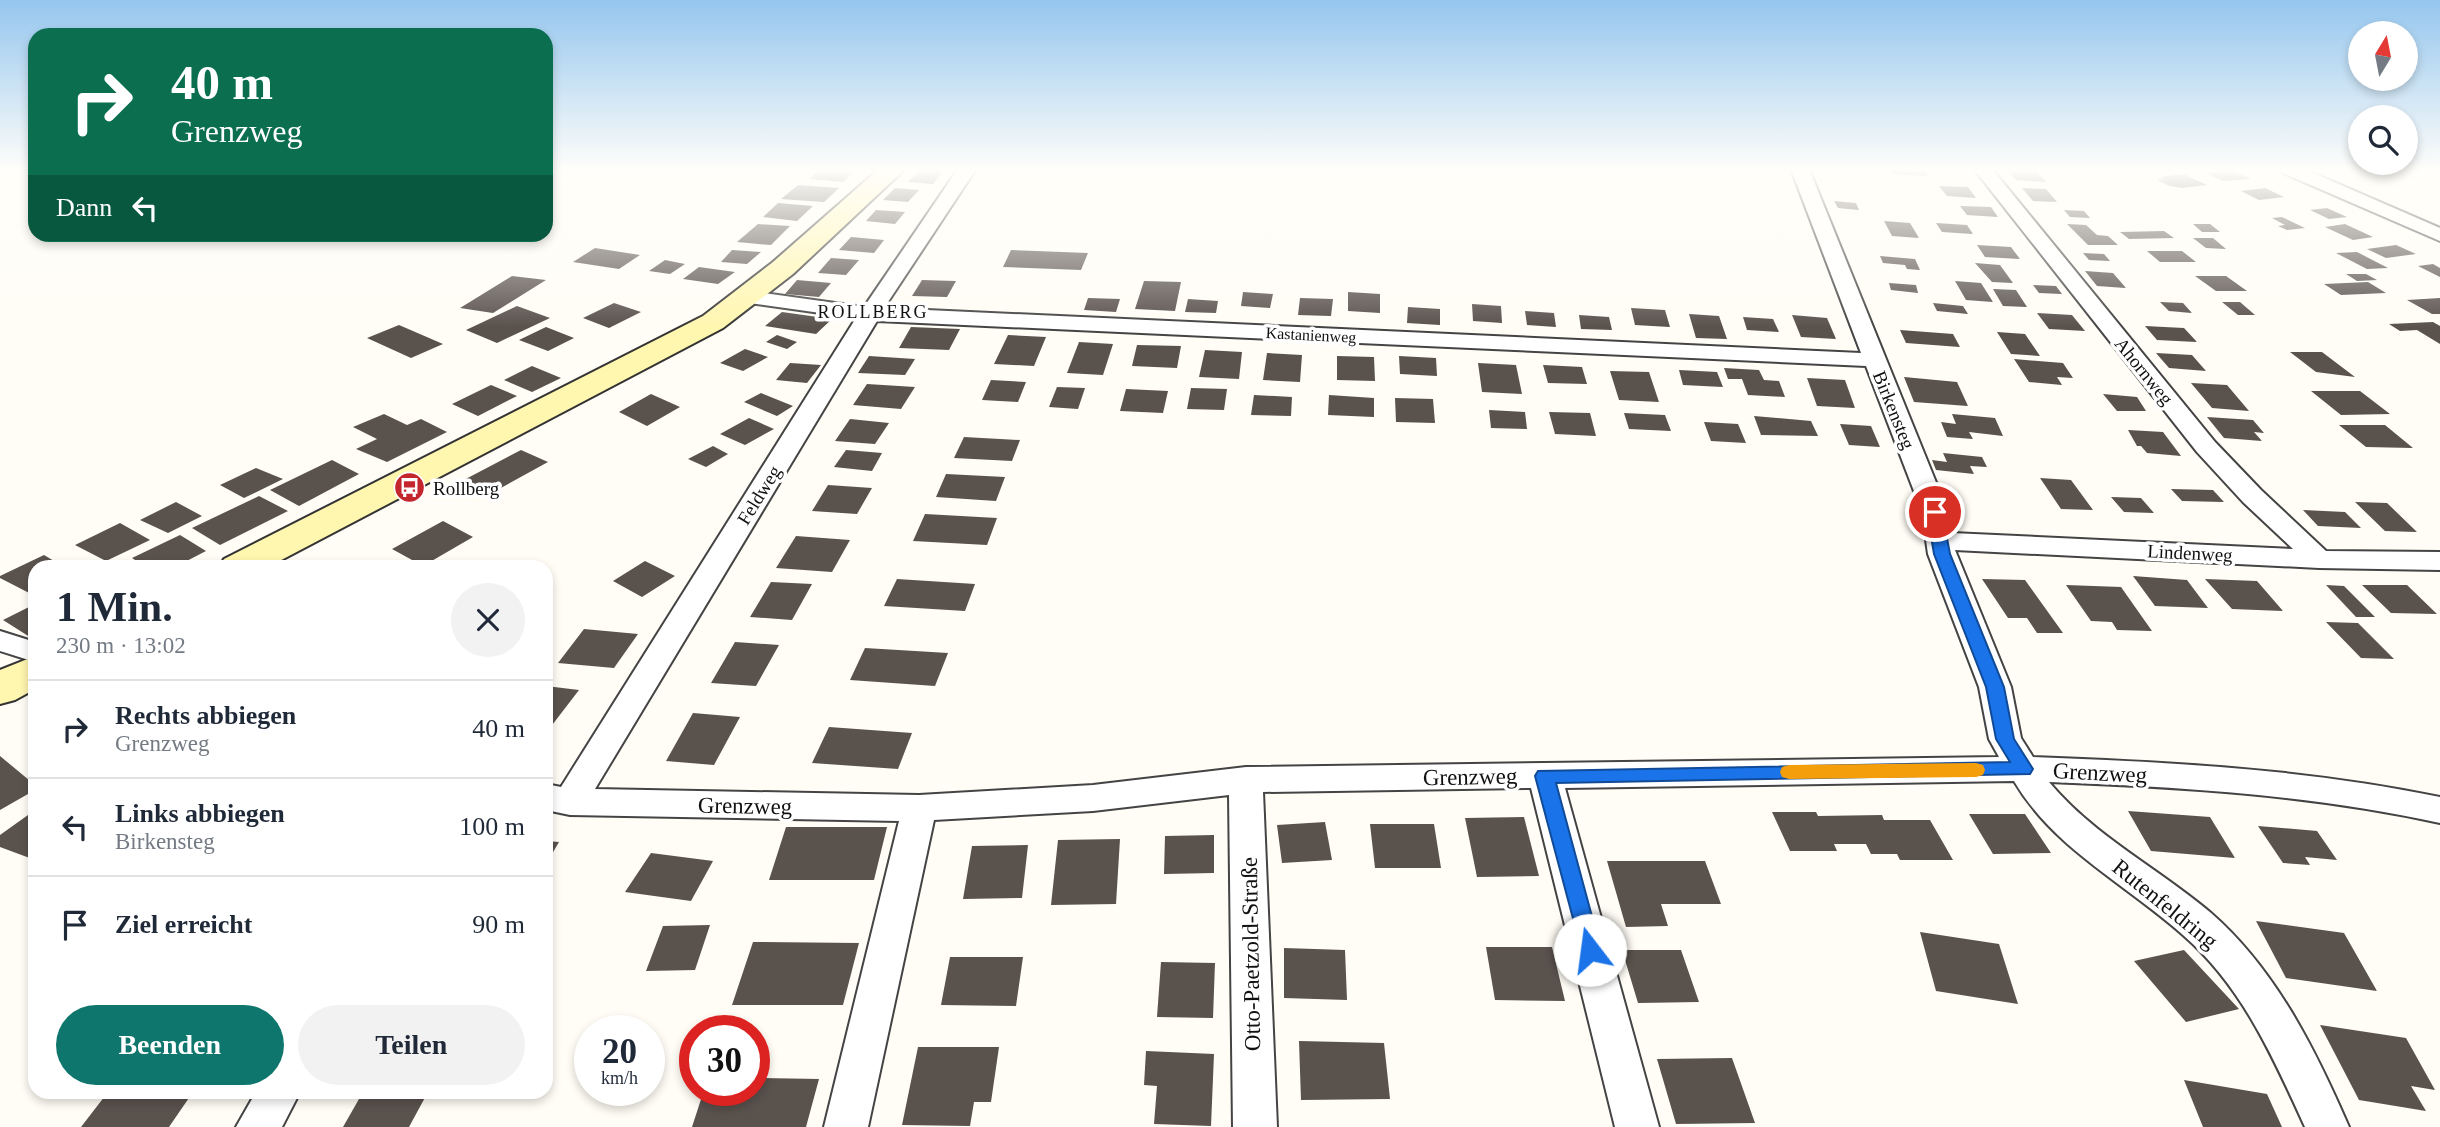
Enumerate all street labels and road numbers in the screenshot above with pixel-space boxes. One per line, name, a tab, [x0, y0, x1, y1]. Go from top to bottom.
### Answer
street label: Kastanienweg	[1265, 324, 1357, 347]
street label: Ahornweg	[2111, 333, 2178, 409]
street label: Birkensteg	[1869, 368, 1919, 453]
street label: Feldweg	[733, 461, 786, 528]
street label: Lindenweg	[2147, 540, 2234, 566]
street label: Grenzweg	[2052, 758, 2148, 788]
street label: Grenzweg	[1423, 764, 1518, 790]
street label: Grenzweg	[698, 793, 793, 819]
street label: Rutenfeldring	[2107, 854, 2223, 954]
street label: Otto-Paetzold-Straße	[1237, 857, 1265, 1051]

